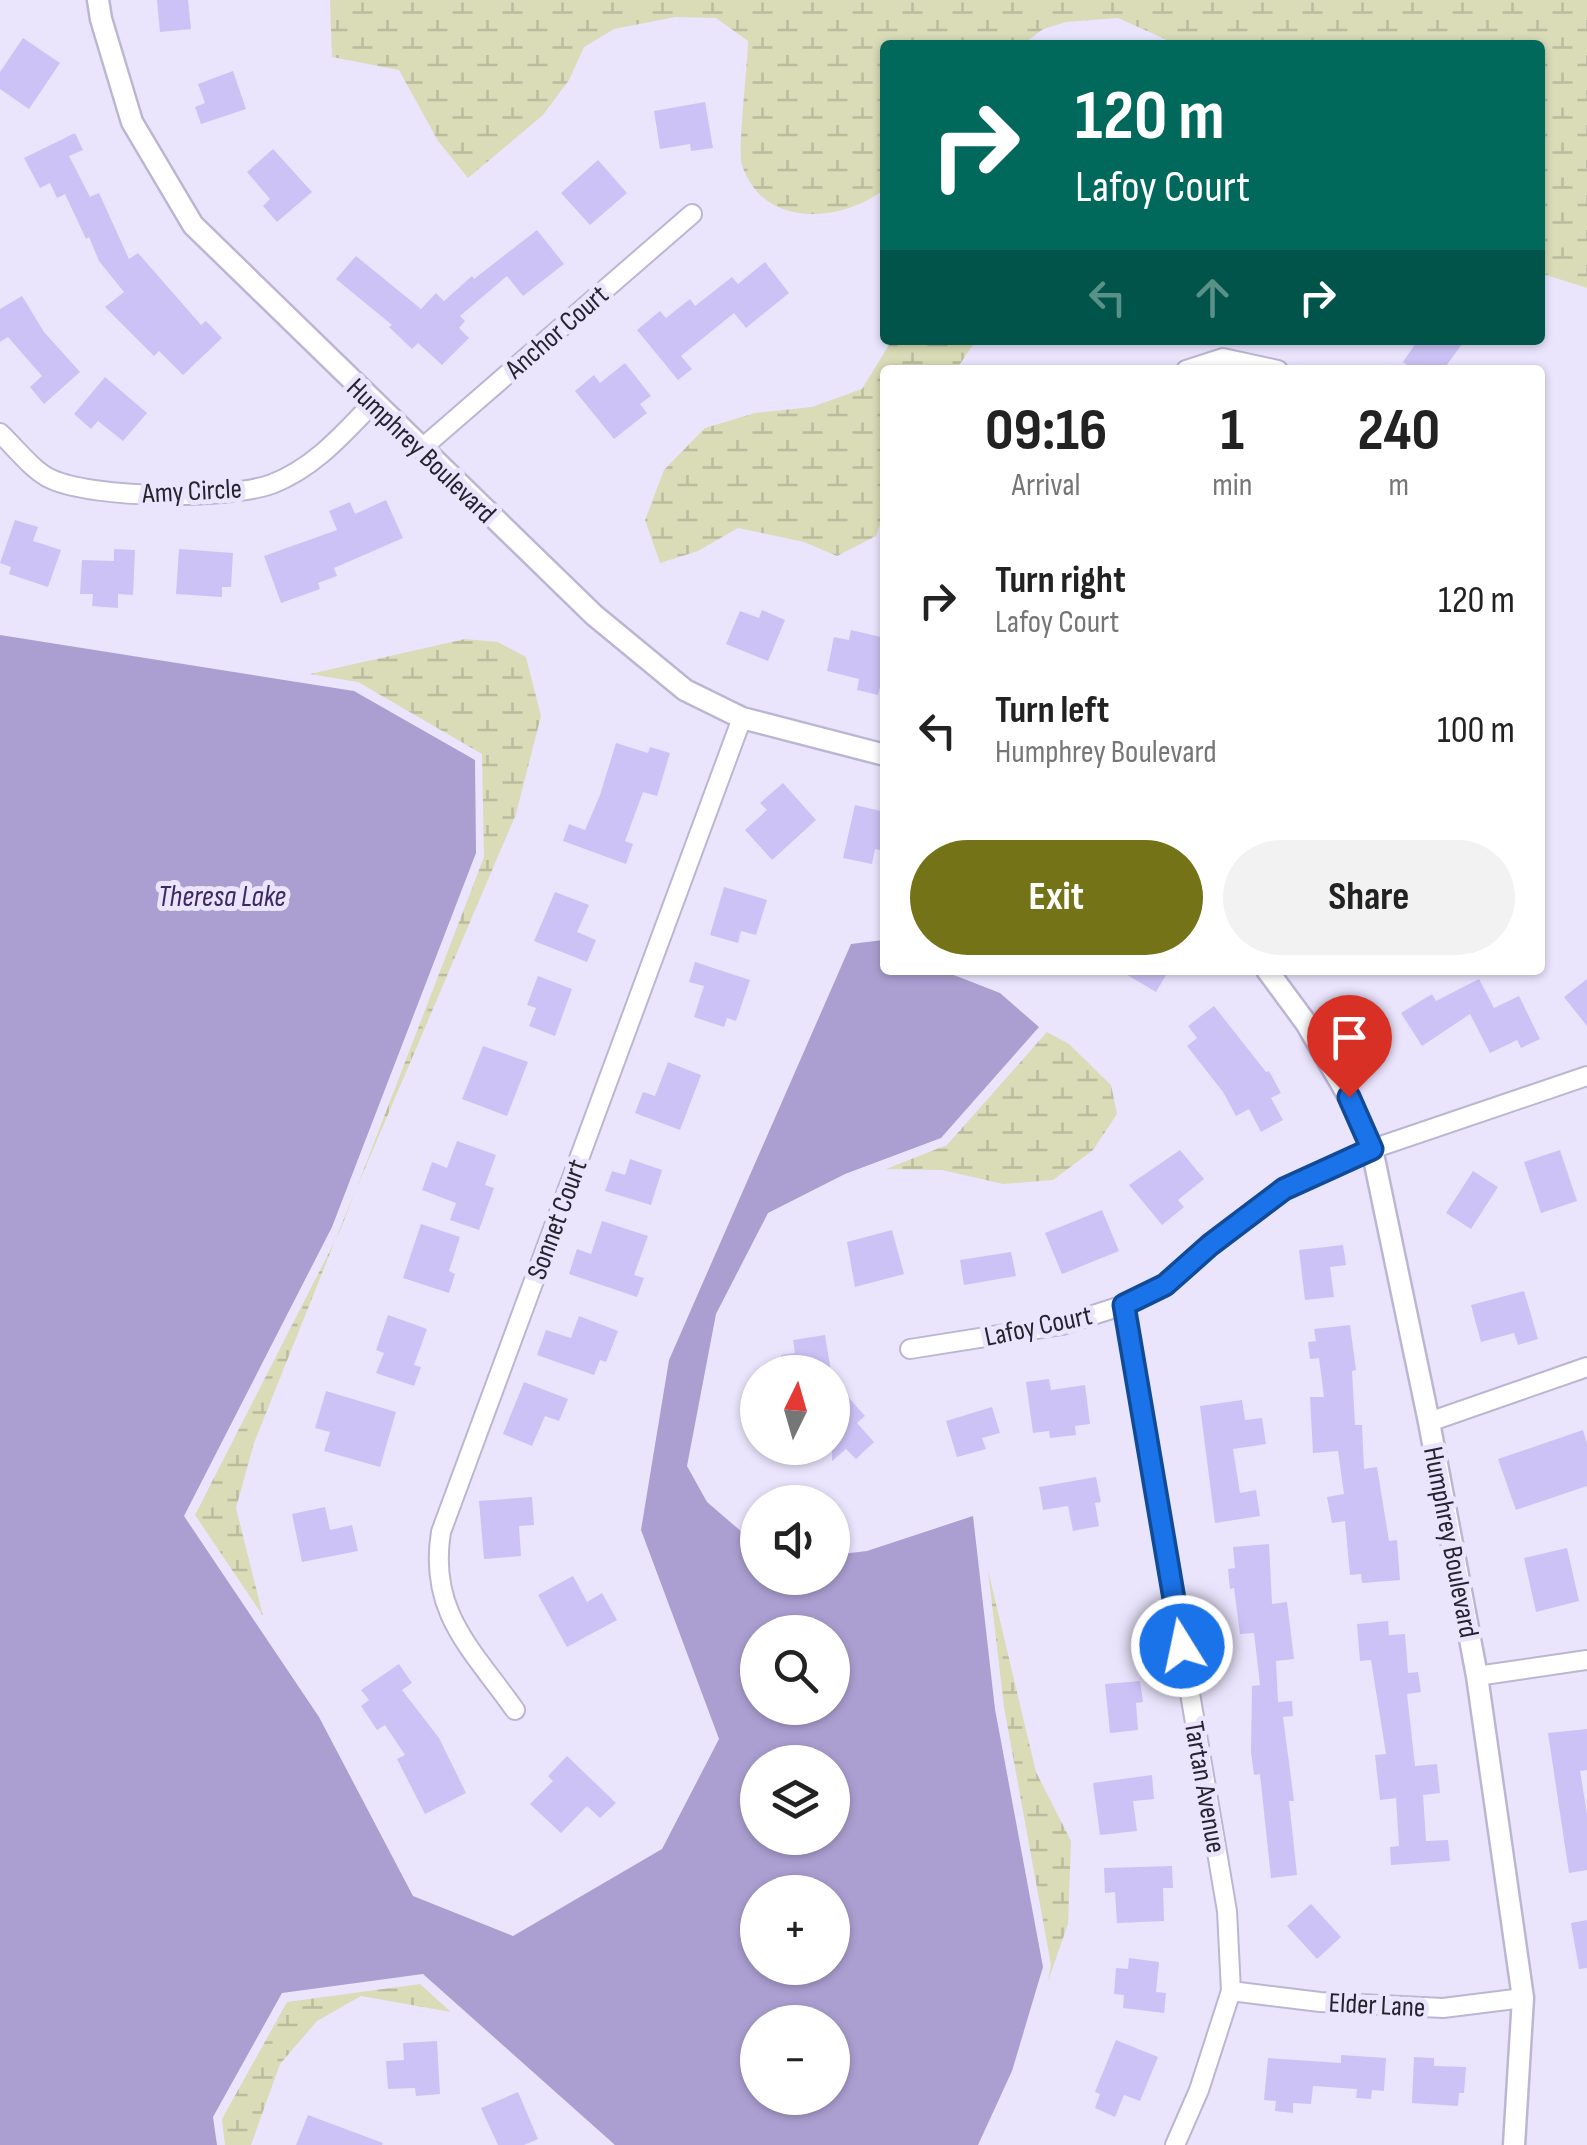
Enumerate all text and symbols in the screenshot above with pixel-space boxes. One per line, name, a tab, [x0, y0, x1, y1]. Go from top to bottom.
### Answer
text: 120 m	[1075, 75, 1225, 159]
icon: right	[910, 80, 1040, 210]
text: Lafoy Court	[1075, 160, 1250, 215]
icon: left	[1080, 270, 1135, 325]
icon: ahead	[1185, 270, 1240, 325]
icon: right	[1290, 270, 1345, 325]
street label: Anchor Court	[498, 279, 615, 386]
street label: Humphrey Boulevard	[340, 372, 502, 530]
text: 09:16	[985, 395, 1107, 467]
text: 1	[1221, 395, 1244, 467]
text: 240	[1357, 395, 1440, 467]
text: Arrival	[1012, 466, 1081, 505]
text: min	[1212, 466, 1252, 505]
text: m	[1388, 466, 1409, 505]
street label: Amy Circle	[140, 472, 243, 511]
text: Turn right	[995, 558, 1126, 603]
icon: right	[910, 573, 965, 628]
text: 120 m	[1438, 578, 1515, 623]
text: Lafoy Court	[995, 603, 1119, 642]
text: Turn left	[995, 688, 1109, 733]
icon: left	[910, 703, 965, 758]
text: 100 m	[1437, 708, 1515, 753]
text: Humphrey Boulevard	[995, 733, 1217, 772]
button: Exit	[910, 840, 1203, 955]
button: Share	[1223, 840, 1515, 955]
water label: Theresa Lake	[158, 879, 286, 915]
pin	[1307, 995, 1392, 1098]
icon: arrive	[1322, 1010, 1377, 1065]
street label: Sonnet Court	[520, 1155, 594, 1284]
street label: Lafoy Court	[982, 1299, 1095, 1354]
north arrow	[740, 1355, 850, 1465]
map controls	[740, 1355, 850, 2115]
street label: Humphrey Boulevard	[1416, 1444, 1485, 1641]
button: sound	[740, 1485, 850, 1595]
position arrow	[1130, 1594, 1234, 1698]
button: search	[740, 1615, 850, 1725]
street label: Tartan Avenue	[1177, 1719, 1232, 1855]
button: layers	[740, 1745, 850, 1855]
button: +	[740, 1875, 850, 1985]
street label: Elder Lane	[1328, 1986, 1426, 2025]
button: −	[740, 2005, 850, 2115]

